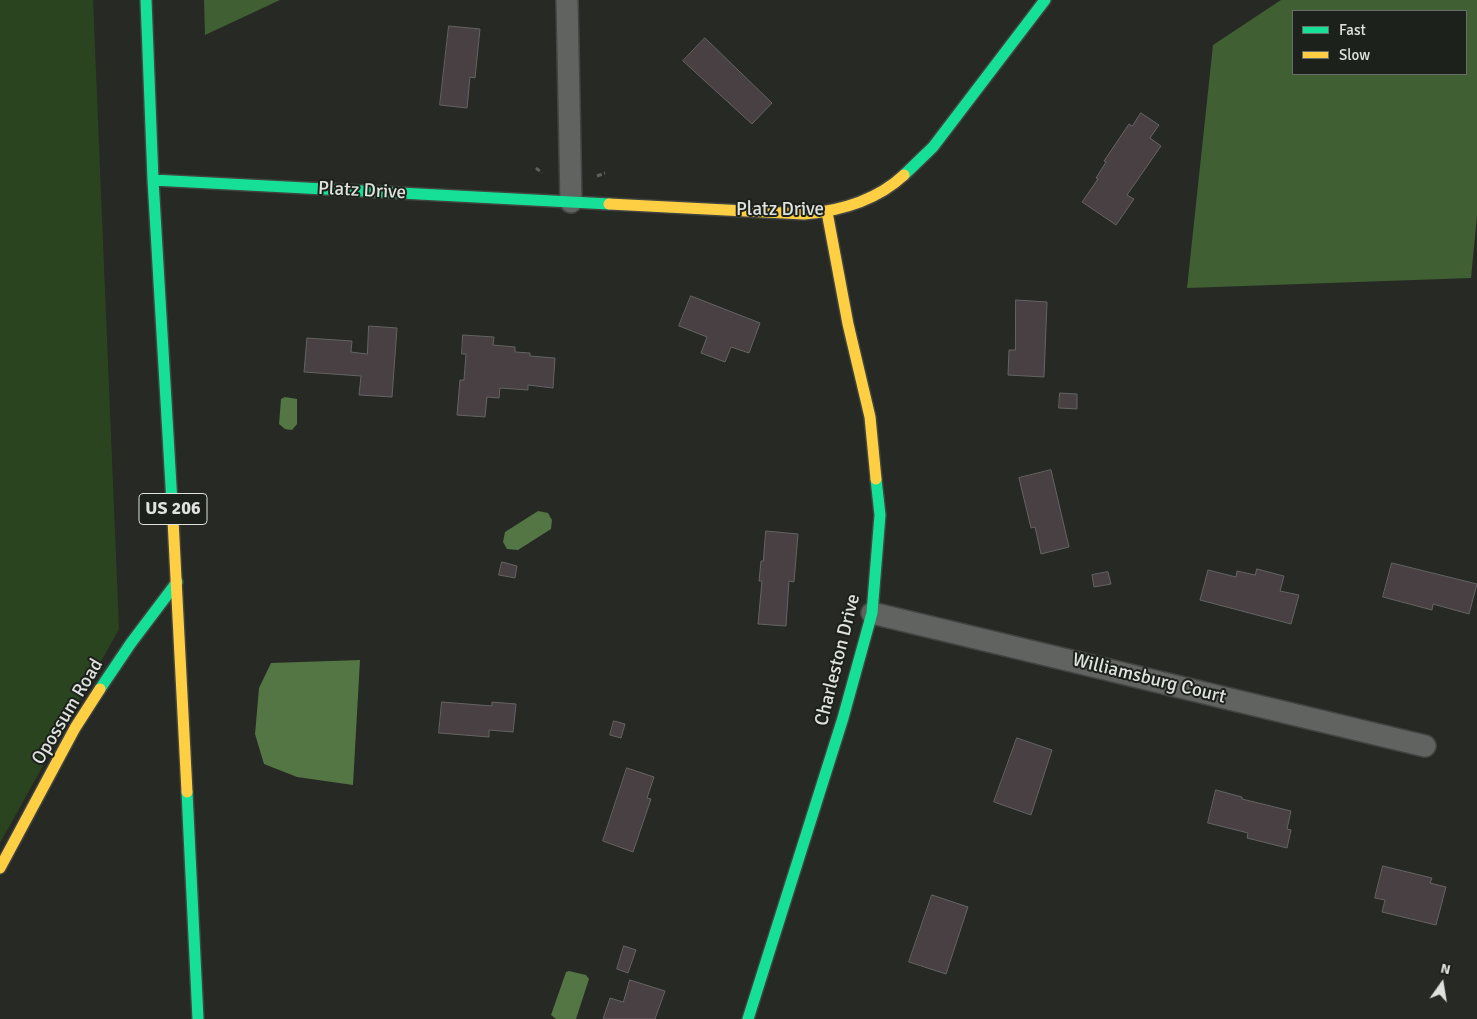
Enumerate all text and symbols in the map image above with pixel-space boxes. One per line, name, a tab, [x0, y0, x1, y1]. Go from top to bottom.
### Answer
legend	[1292, 10, 1467, 75]
text: Fast	[1339, 21, 1366, 39]
text: Slow	[1339, 46, 1370, 64]
street label: Platz Drive	[318, 177, 406, 205]
street label: Platz Drive	[736, 199, 824, 221]
road number: US 206	[139, 494, 207, 524]
street label: Charleston Drive	[811, 592, 865, 728]
street label: Williamsburg Court	[1070, 649, 1228, 709]
street label: Opossum Road	[27, 655, 109, 769]
north arrow	[1417, 959, 1467, 1009]
text: N	[1439, 960, 1452, 978]

